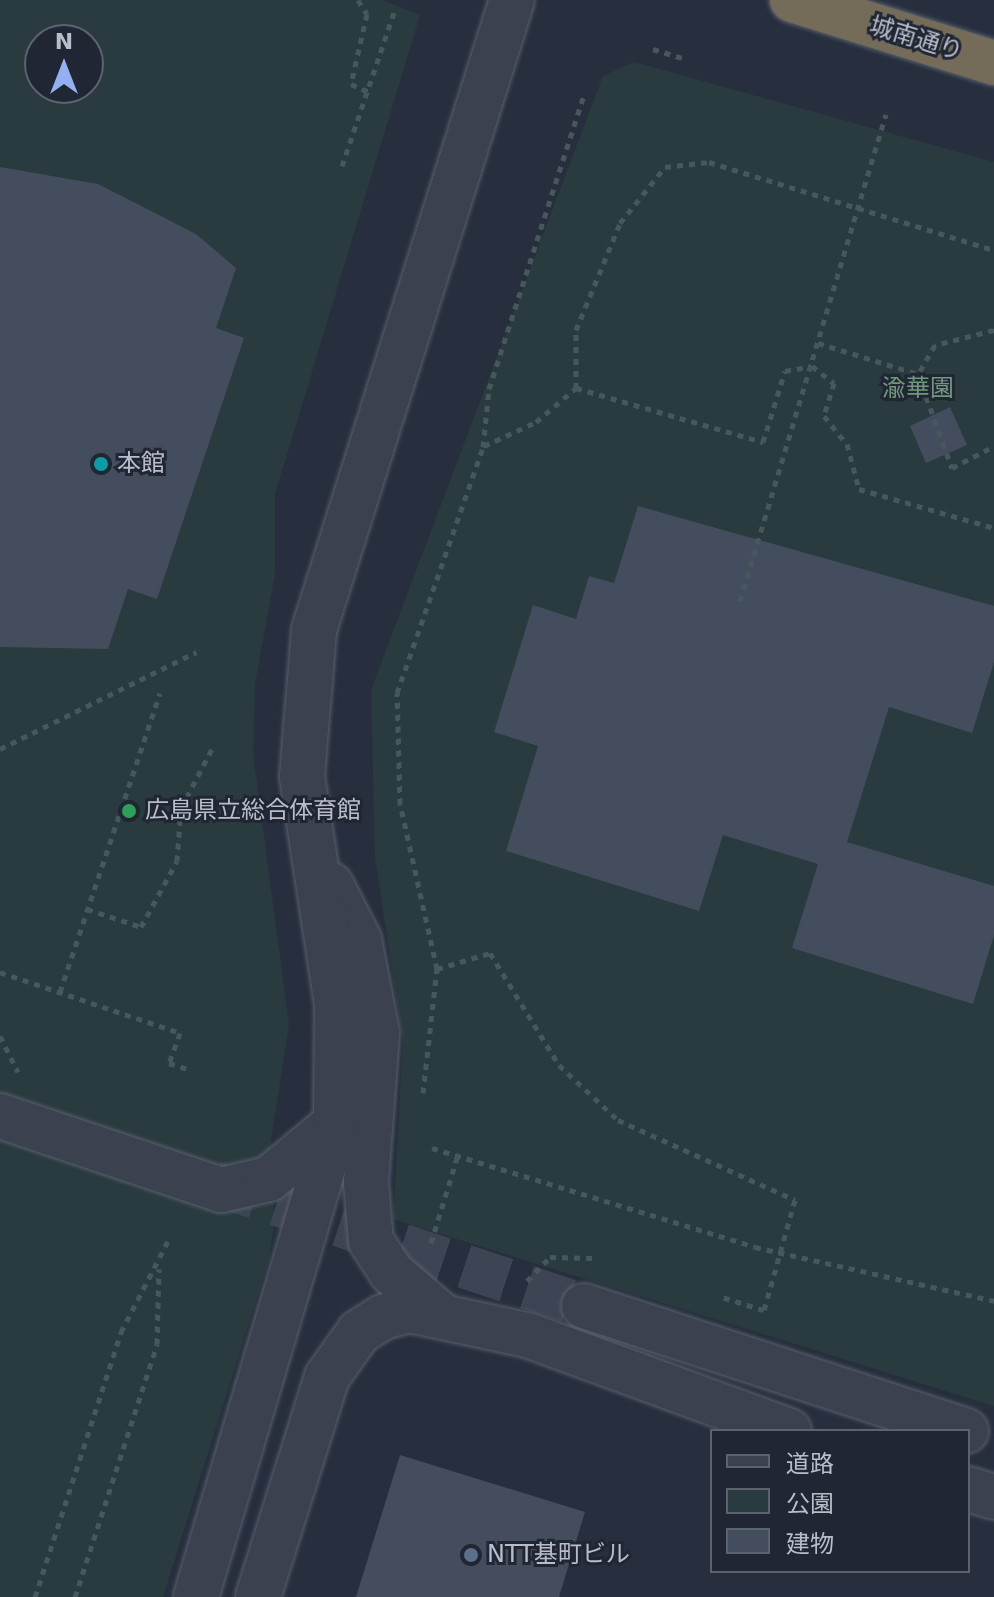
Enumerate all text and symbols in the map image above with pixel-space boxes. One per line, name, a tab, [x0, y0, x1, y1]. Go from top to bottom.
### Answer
street label: 城南通り	[866, 11, 966, 67]
north arrow	[24, 24, 104, 104]
text: N	[55, 29, 73, 54]
park label: 渝華園	[882, 375, 954, 403]
place label: 本館	[117, 450, 165, 478]
marker: 本館	[92, 455, 110, 473]
place label: 広島県立総合体育館	[145, 797, 361, 825]
marker: 広島県立総合体育館	[120, 802, 138, 820]
legend	[710, 1429, 970, 1573]
text: 道路	[786, 1450, 834, 1478]
text: 公園	[786, 1490, 834, 1518]
text: 建物	[786, 1530, 834, 1558]
place label: NTT基町ビル	[487, 1541, 630, 1569]
marker: NTT基町ビル	[462, 1546, 480, 1564]

